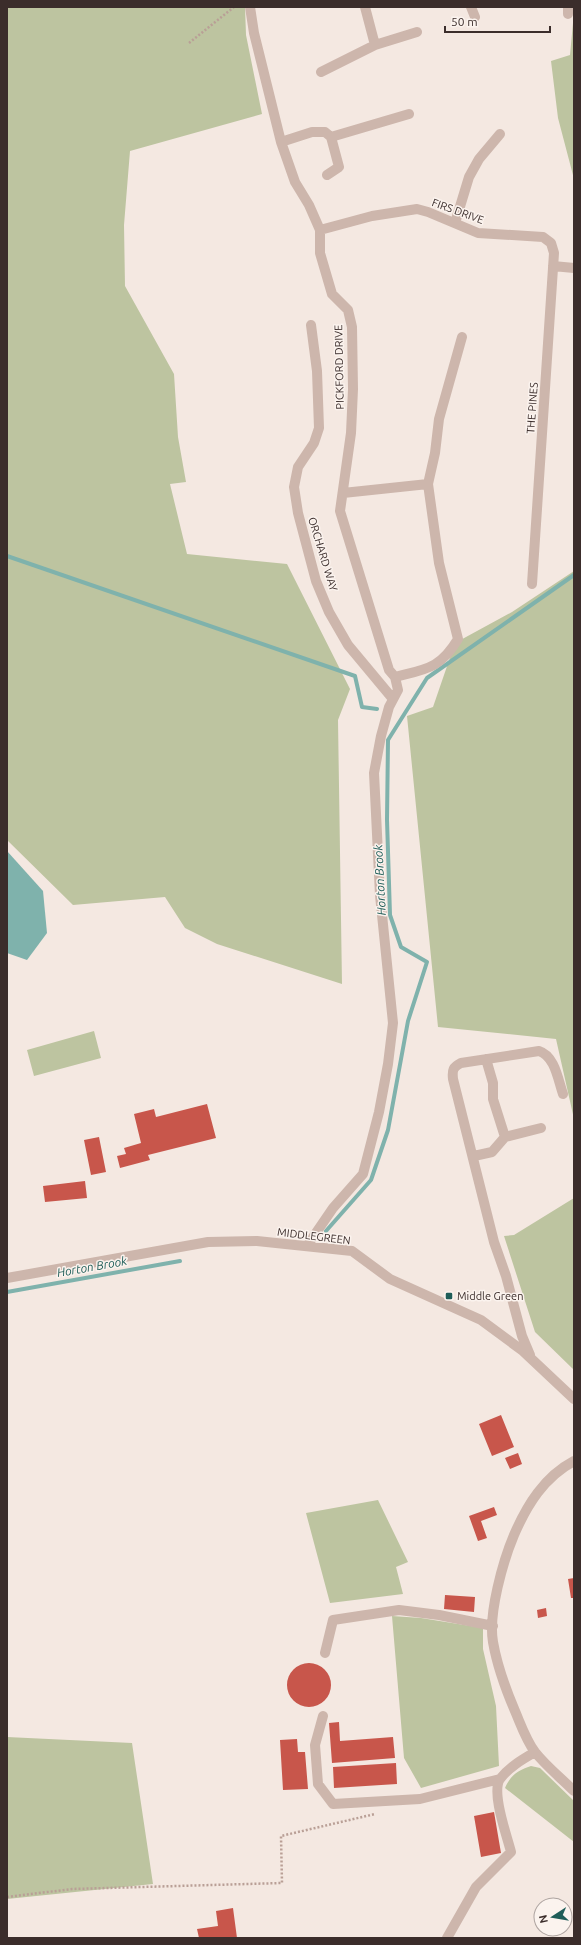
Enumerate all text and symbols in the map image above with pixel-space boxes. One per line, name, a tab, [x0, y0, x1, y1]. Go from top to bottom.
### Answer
scale bar	[445, 8, 550, 34]
text: 50 m	[451, 15, 478, 28]
street label: FIRS DRIVE	[430, 196, 486, 226]
street label: PICKFORD DRIVE	[332, 324, 346, 410]
street label: THE PINES	[524, 382, 540, 434]
street label: ORCHARD WAY	[306, 516, 340, 593]
water label: Horton Brook	[371, 843, 388, 916]
street label: MIDDLEGREEN	[277, 1226, 351, 1246]
water label: Horton Brook	[56, 1254, 129, 1279]
place label: Middle Green	[457, 1290, 523, 1302]
marker: Middle Green	[444, 1291, 454, 1301]
north arrow	[533, 1897, 573, 1937]
text: N	[536, 1914, 550, 1924]

